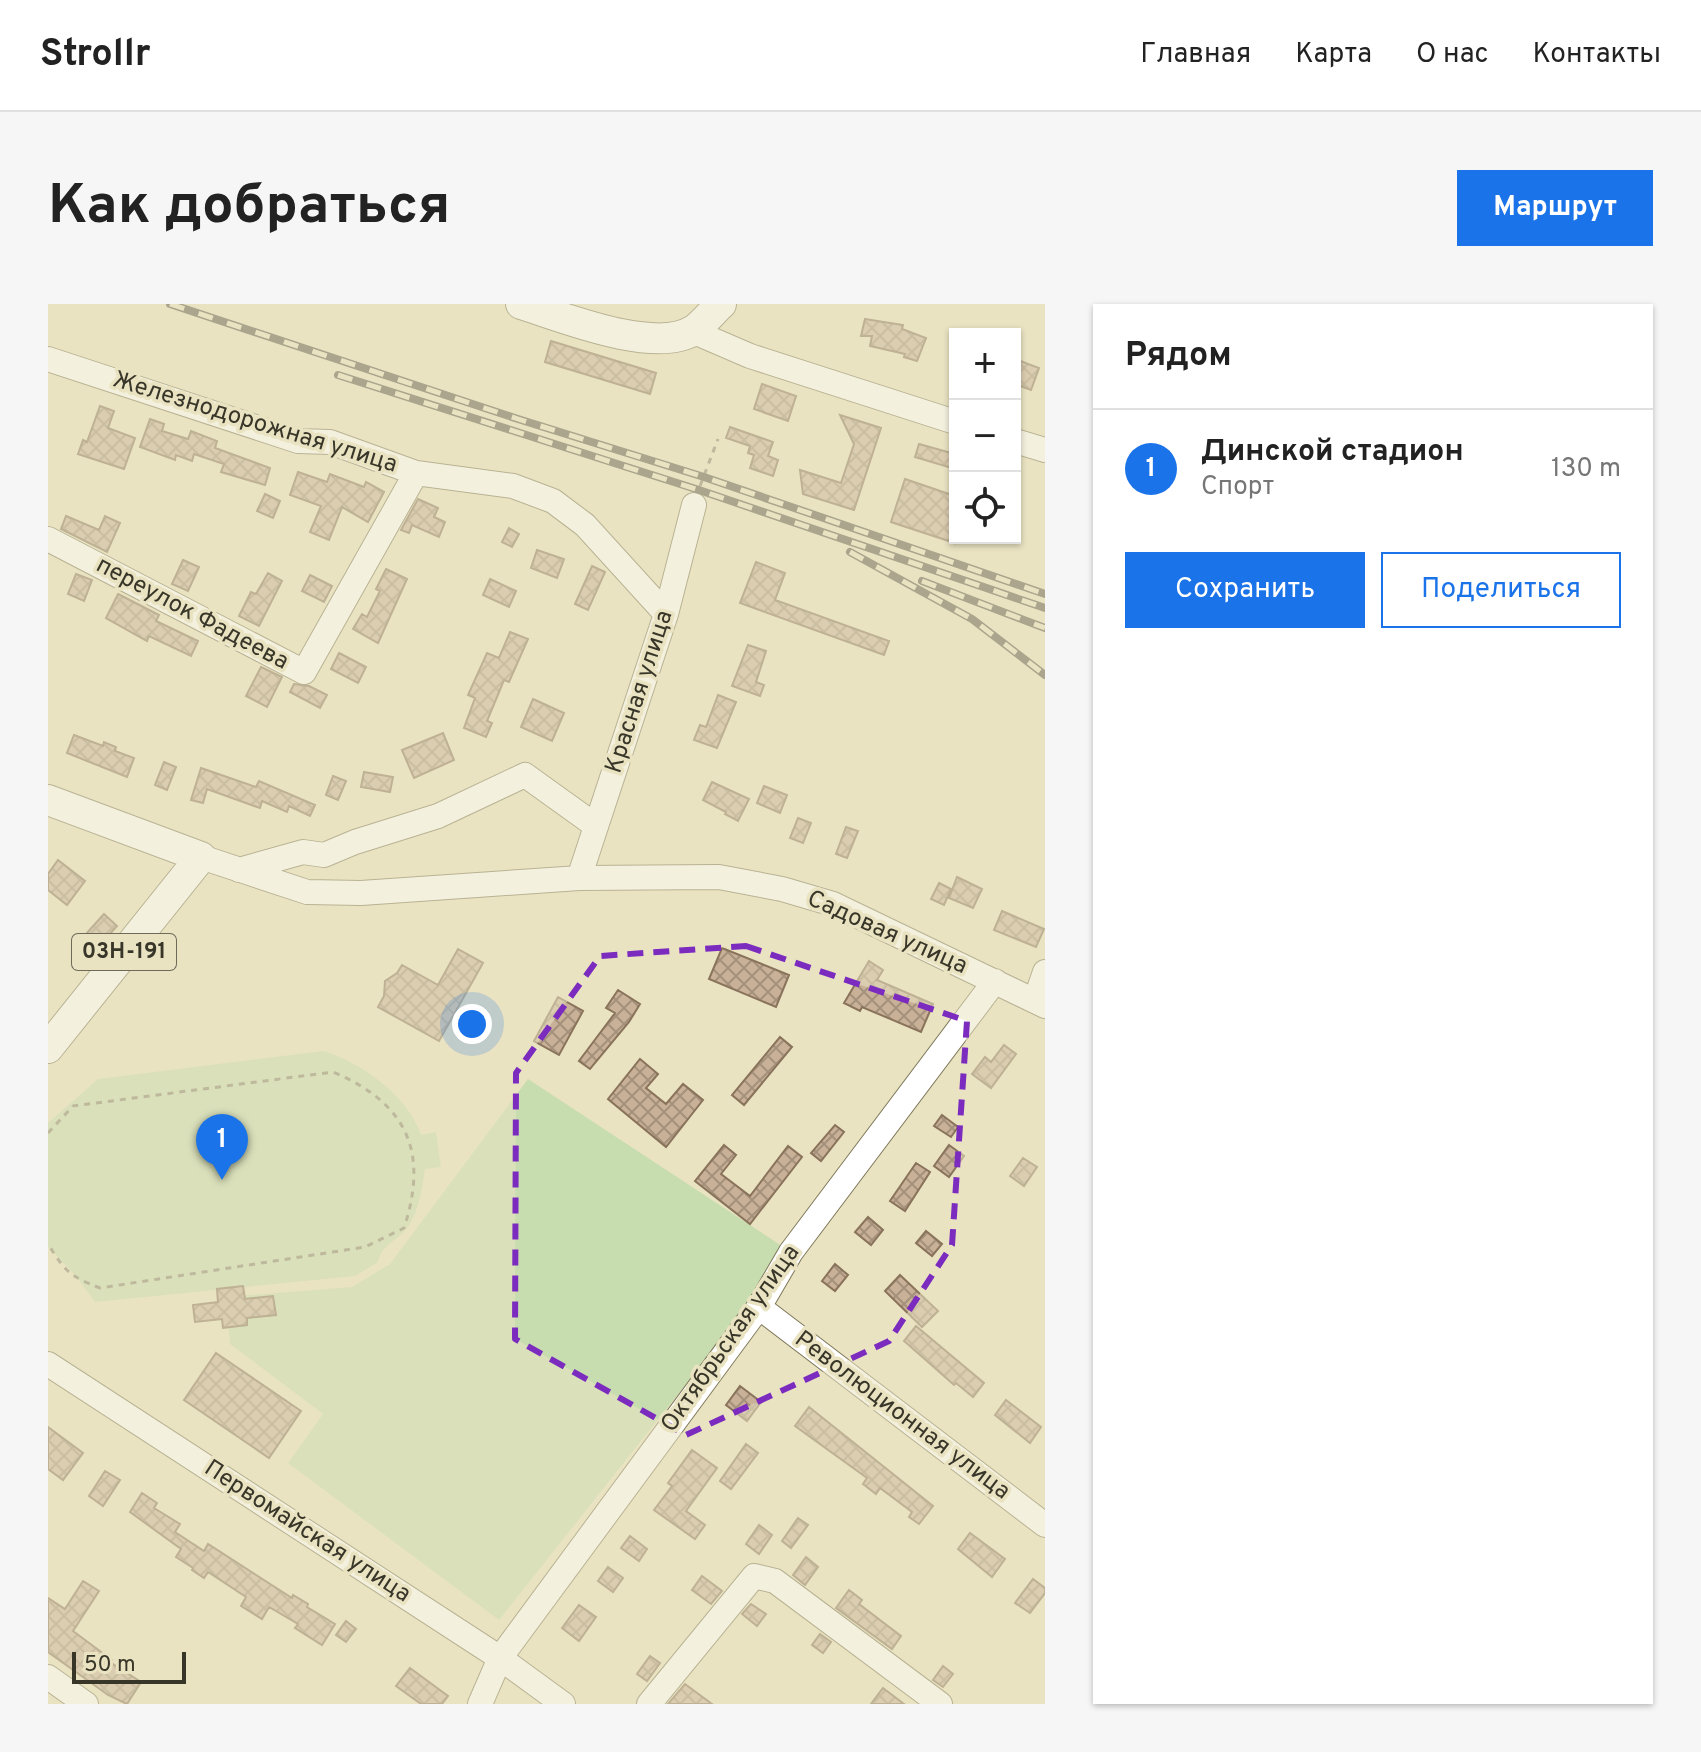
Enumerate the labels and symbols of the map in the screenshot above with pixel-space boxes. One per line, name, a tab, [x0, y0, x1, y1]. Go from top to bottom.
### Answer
street label: Железнодорожная улица	[109, 365, 401, 481]
street label: переулок Фадеева	[91, 551, 293, 677]
street label: Красная улица	[600, 607, 680, 777]
street label: Садовая улица	[802, 884, 972, 982]
road number: 03Н-191	[72, 934, 176, 970]
your location	[452, 1004, 492, 1044]
pin: 1	[196, 1114, 248, 1180]
street label: Октябрьская улица	[655, 1239, 807, 1439]
street label: Революционная улица	[788, 1325, 1016, 1507]
street label: Первомайская улица	[198, 1454, 416, 1610]
scale bar	[72, 1648, 186, 1684]

